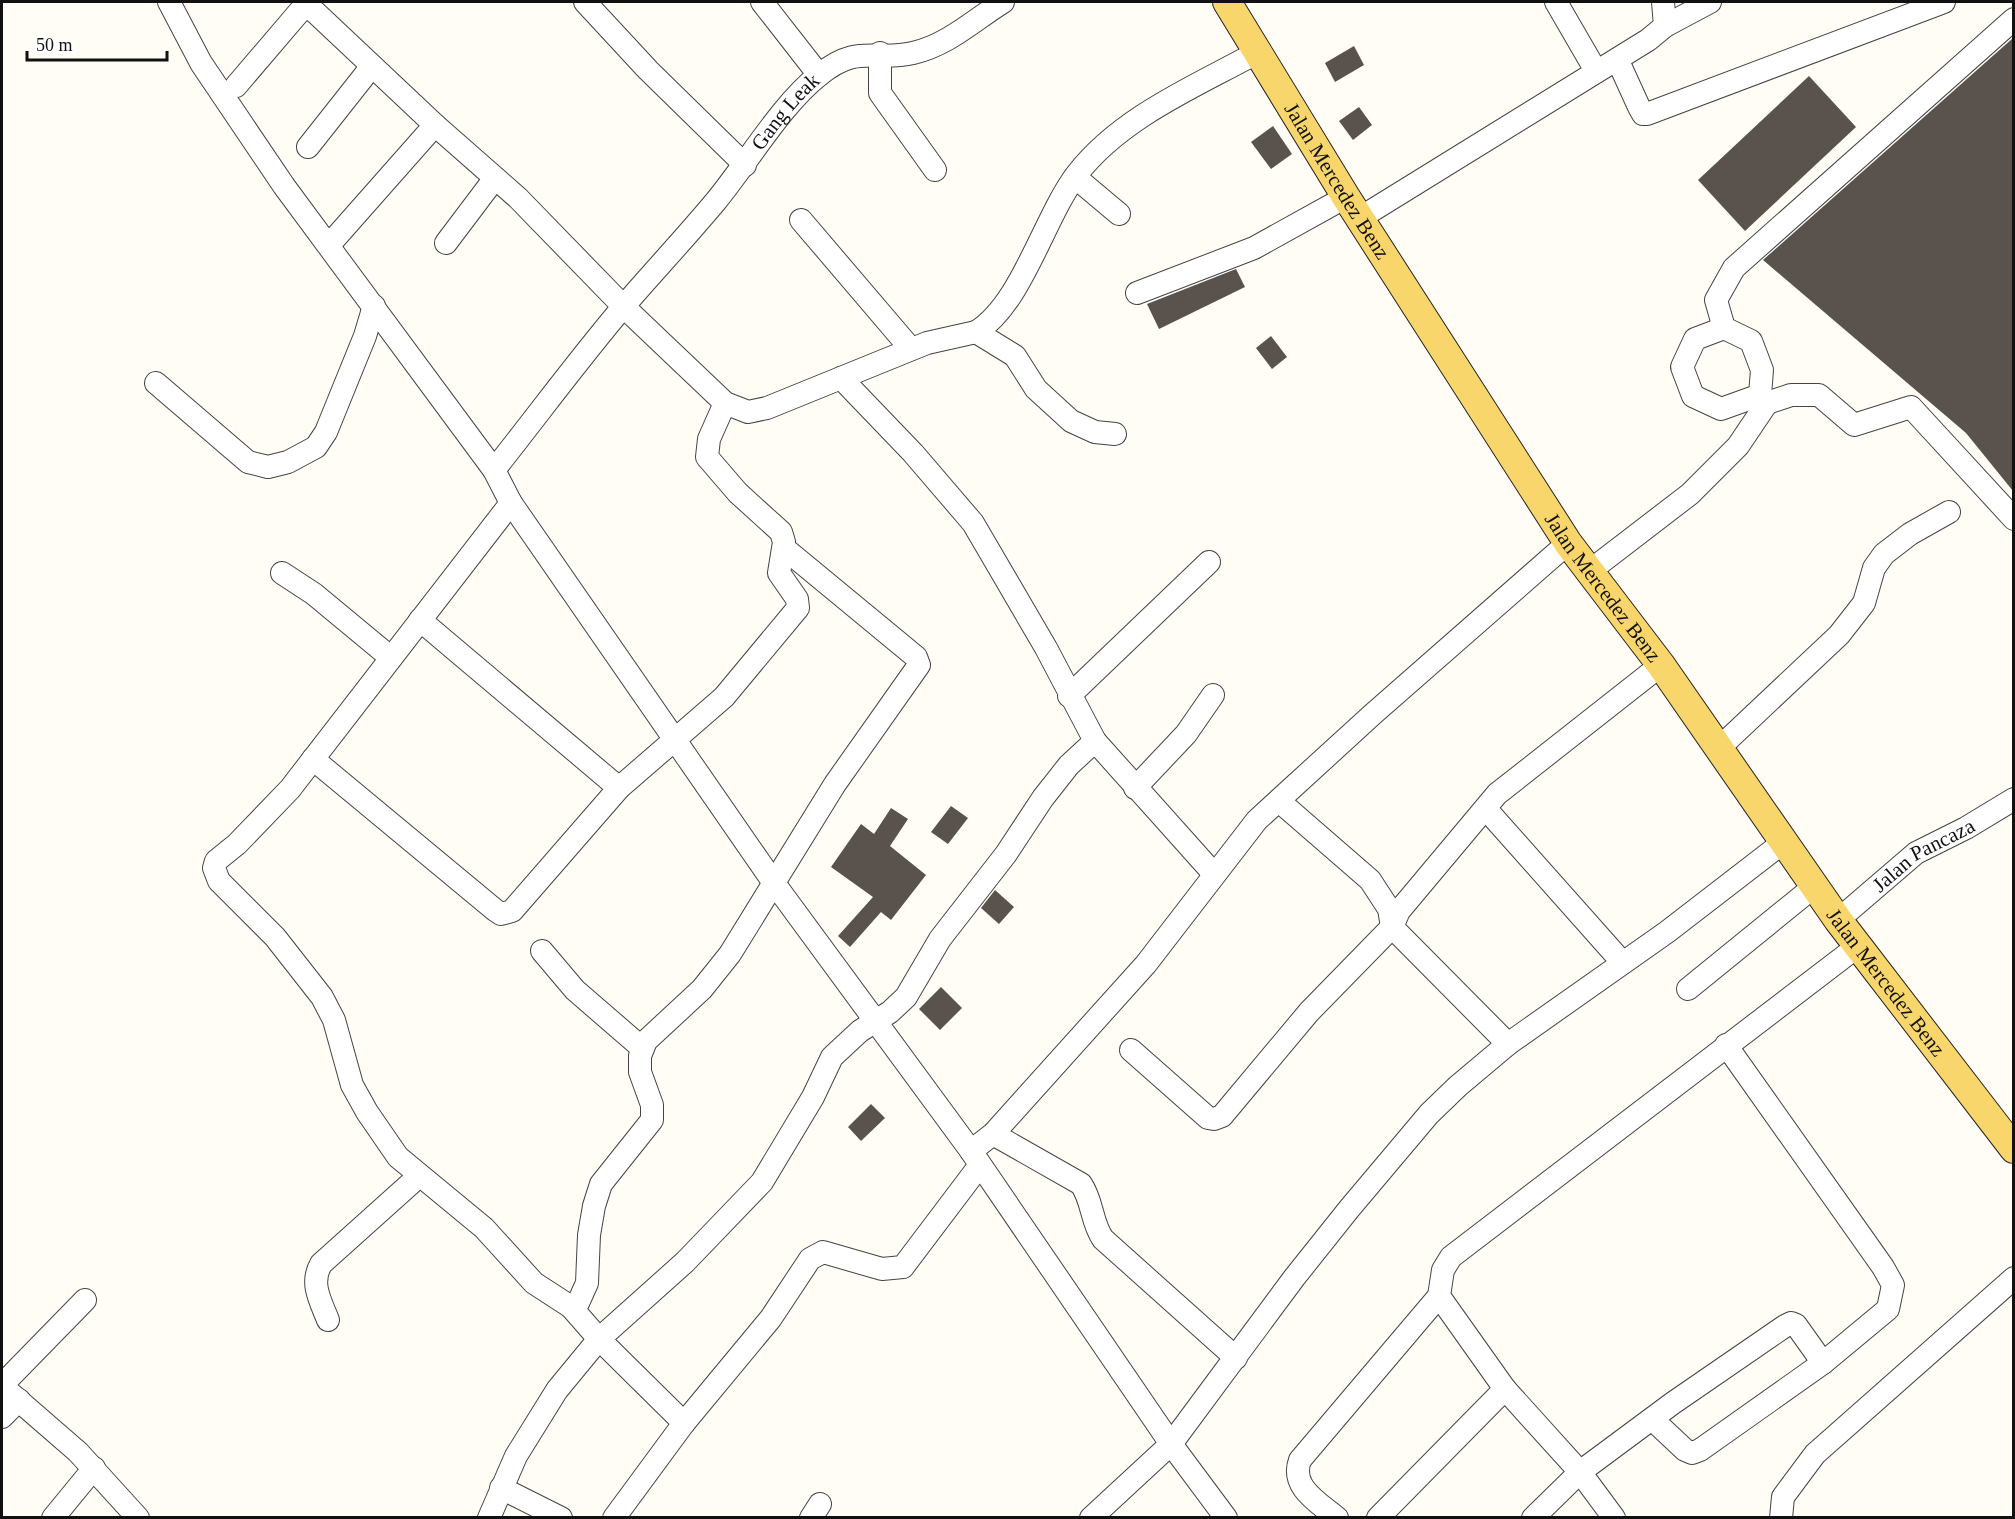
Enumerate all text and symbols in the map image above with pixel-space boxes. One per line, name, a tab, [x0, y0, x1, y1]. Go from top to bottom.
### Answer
scale bar	[27, 24, 166, 62]
text: 50 m	[36, 35, 73, 55]
street label: Gang Leak	[746, 68, 825, 155]
street label: Jalan Mercedez Benz	[1279, 98, 1395, 264]
street label: Jalan Mercedez Benz	[1540, 508, 1666, 667]
street label: Jalan Pancaza	[1868, 813, 1980, 897]
street label: Jalan Mercedez Benz	[1822, 904, 1950, 1061]

